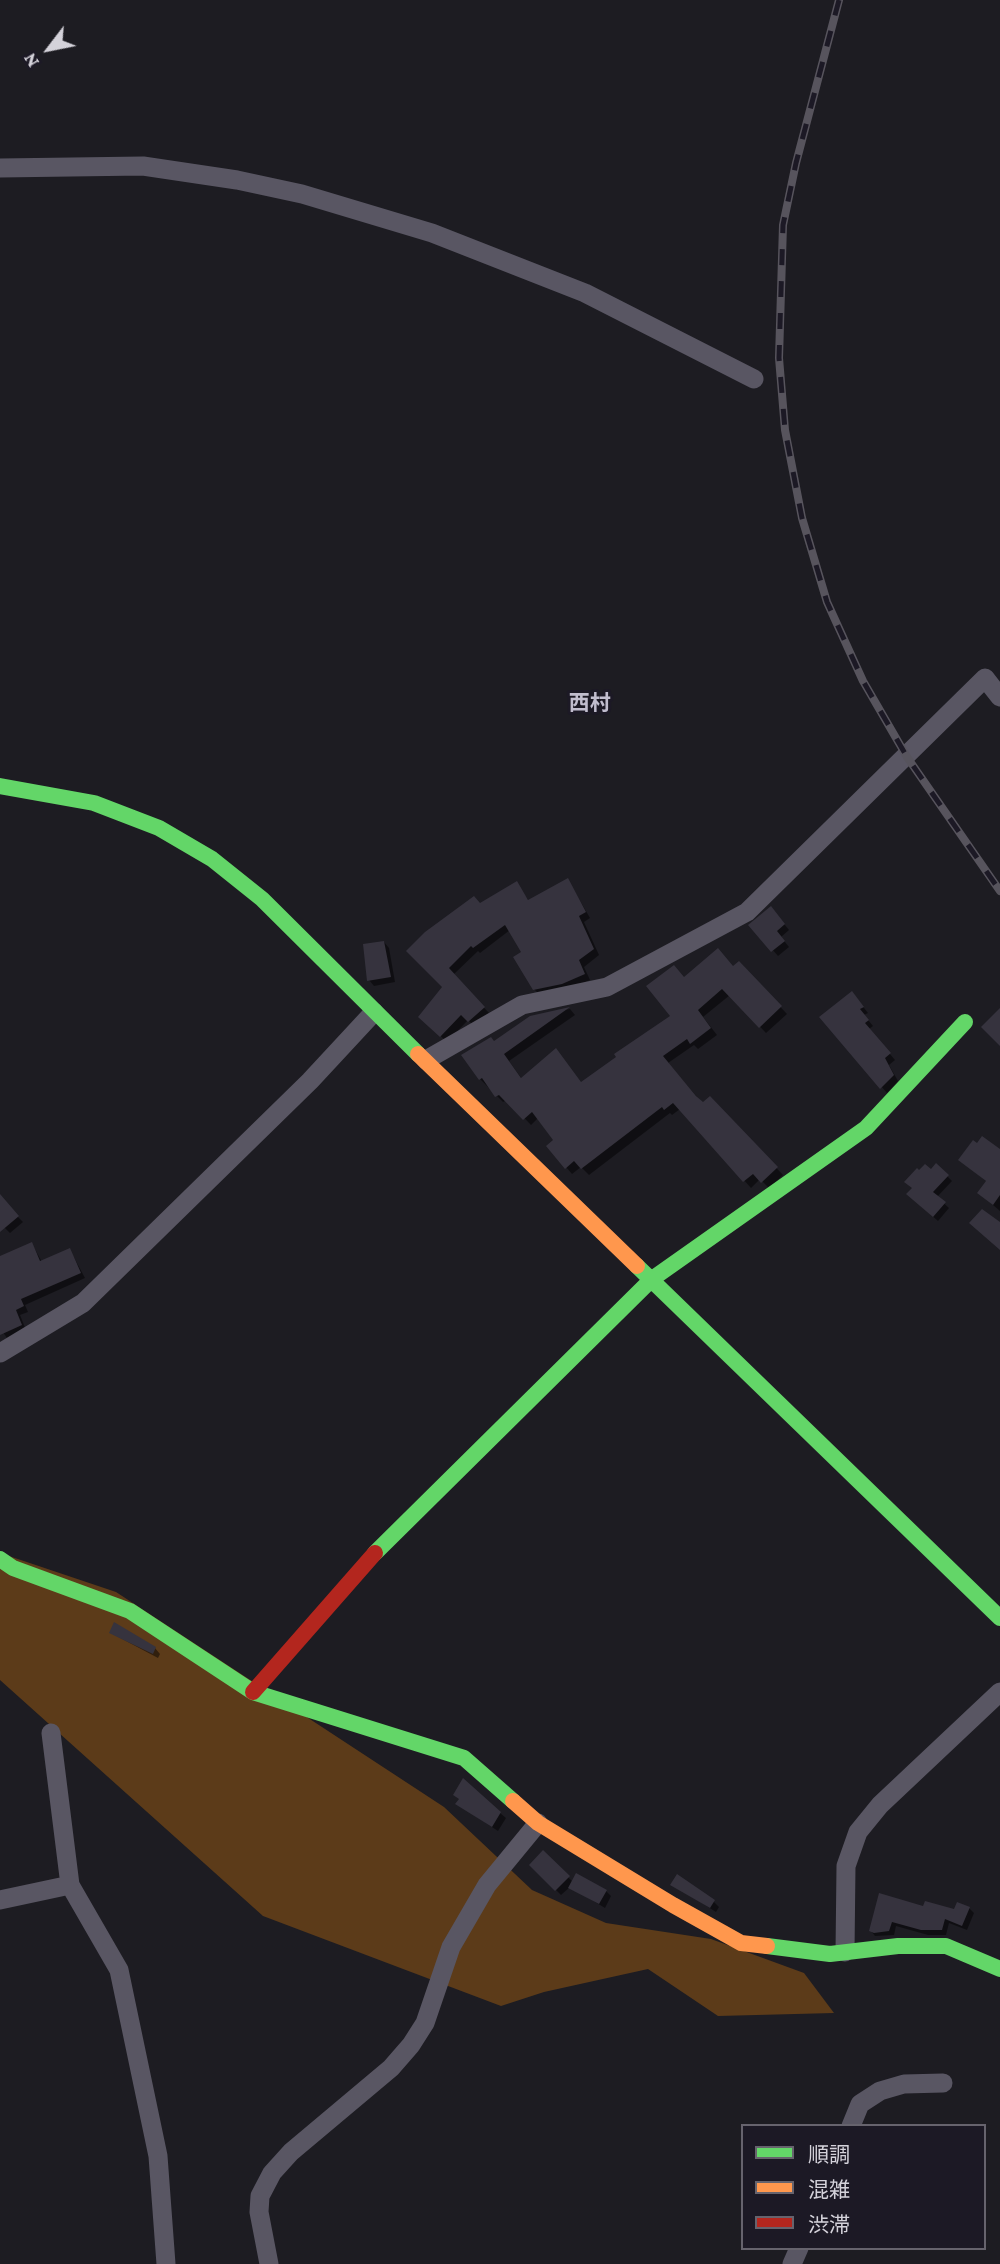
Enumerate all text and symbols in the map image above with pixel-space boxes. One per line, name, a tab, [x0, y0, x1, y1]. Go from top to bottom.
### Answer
north arrow	[14, 14, 84, 84]
text: N	[18, 49, 43, 71]
district label: 西村	[569, 691, 611, 717]
legend	[741, 2124, 986, 2250]
text: 順調	[808, 2143, 850, 2167]
text: 混雑	[808, 2178, 850, 2202]
text: 渋滞	[808, 2213, 850, 2237]

